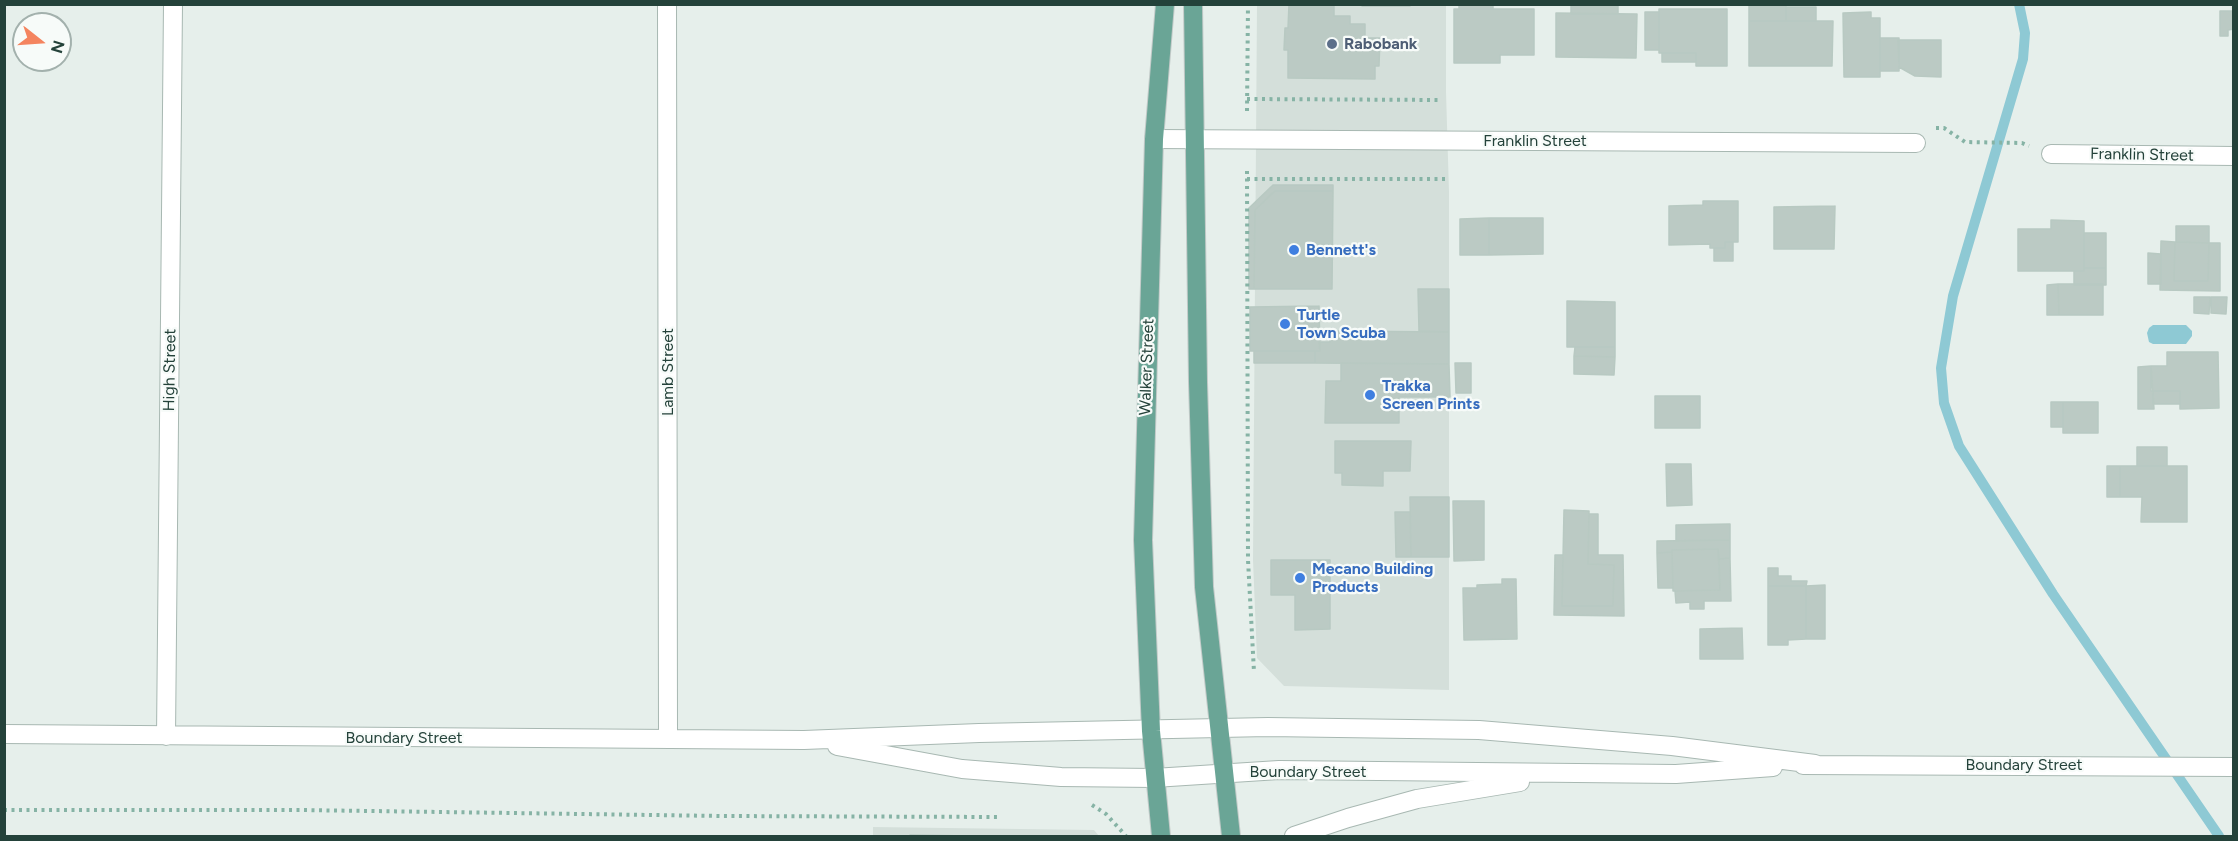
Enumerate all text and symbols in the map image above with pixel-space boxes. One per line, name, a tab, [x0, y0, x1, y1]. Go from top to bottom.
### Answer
north arrow	[12, 12, 72, 72]
place label: Rabobank	[1344, 34, 1417, 54]
marker: Rabobank	[1325, 37, 1339, 51]
text: N	[47, 38, 69, 56]
street label: Franklin Street	[1483, 131, 1587, 151]
street label: Franklin Street	[2090, 144, 2194, 166]
place label: Bennett's	[1306, 240, 1376, 260]
marker: Bennett's	[1287, 243, 1301, 257]
place label: Turtle Town Scuba	[1297, 305, 1386, 343]
marker: Turtle Town Scuba	[1278, 317, 1292, 331]
street label: Walker Street	[1136, 318, 1158, 416]
street label: High Street	[160, 328, 180, 412]
street label: Lamb Street	[658, 328, 678, 416]
place label: Trakka Screen Prints	[1382, 376, 1480, 414]
marker: Trakka Screen Prints	[1363, 388, 1377, 402]
place label: Mecano Building Products	[1312, 559, 1433, 597]
marker: Mecano Building Products	[1293, 571, 1307, 585]
street label: Boundary Street	[345, 728, 463, 748]
street label: Boundary Street	[1965, 755, 2083, 775]
street label: Boundary Street	[1249, 762, 1367, 782]

